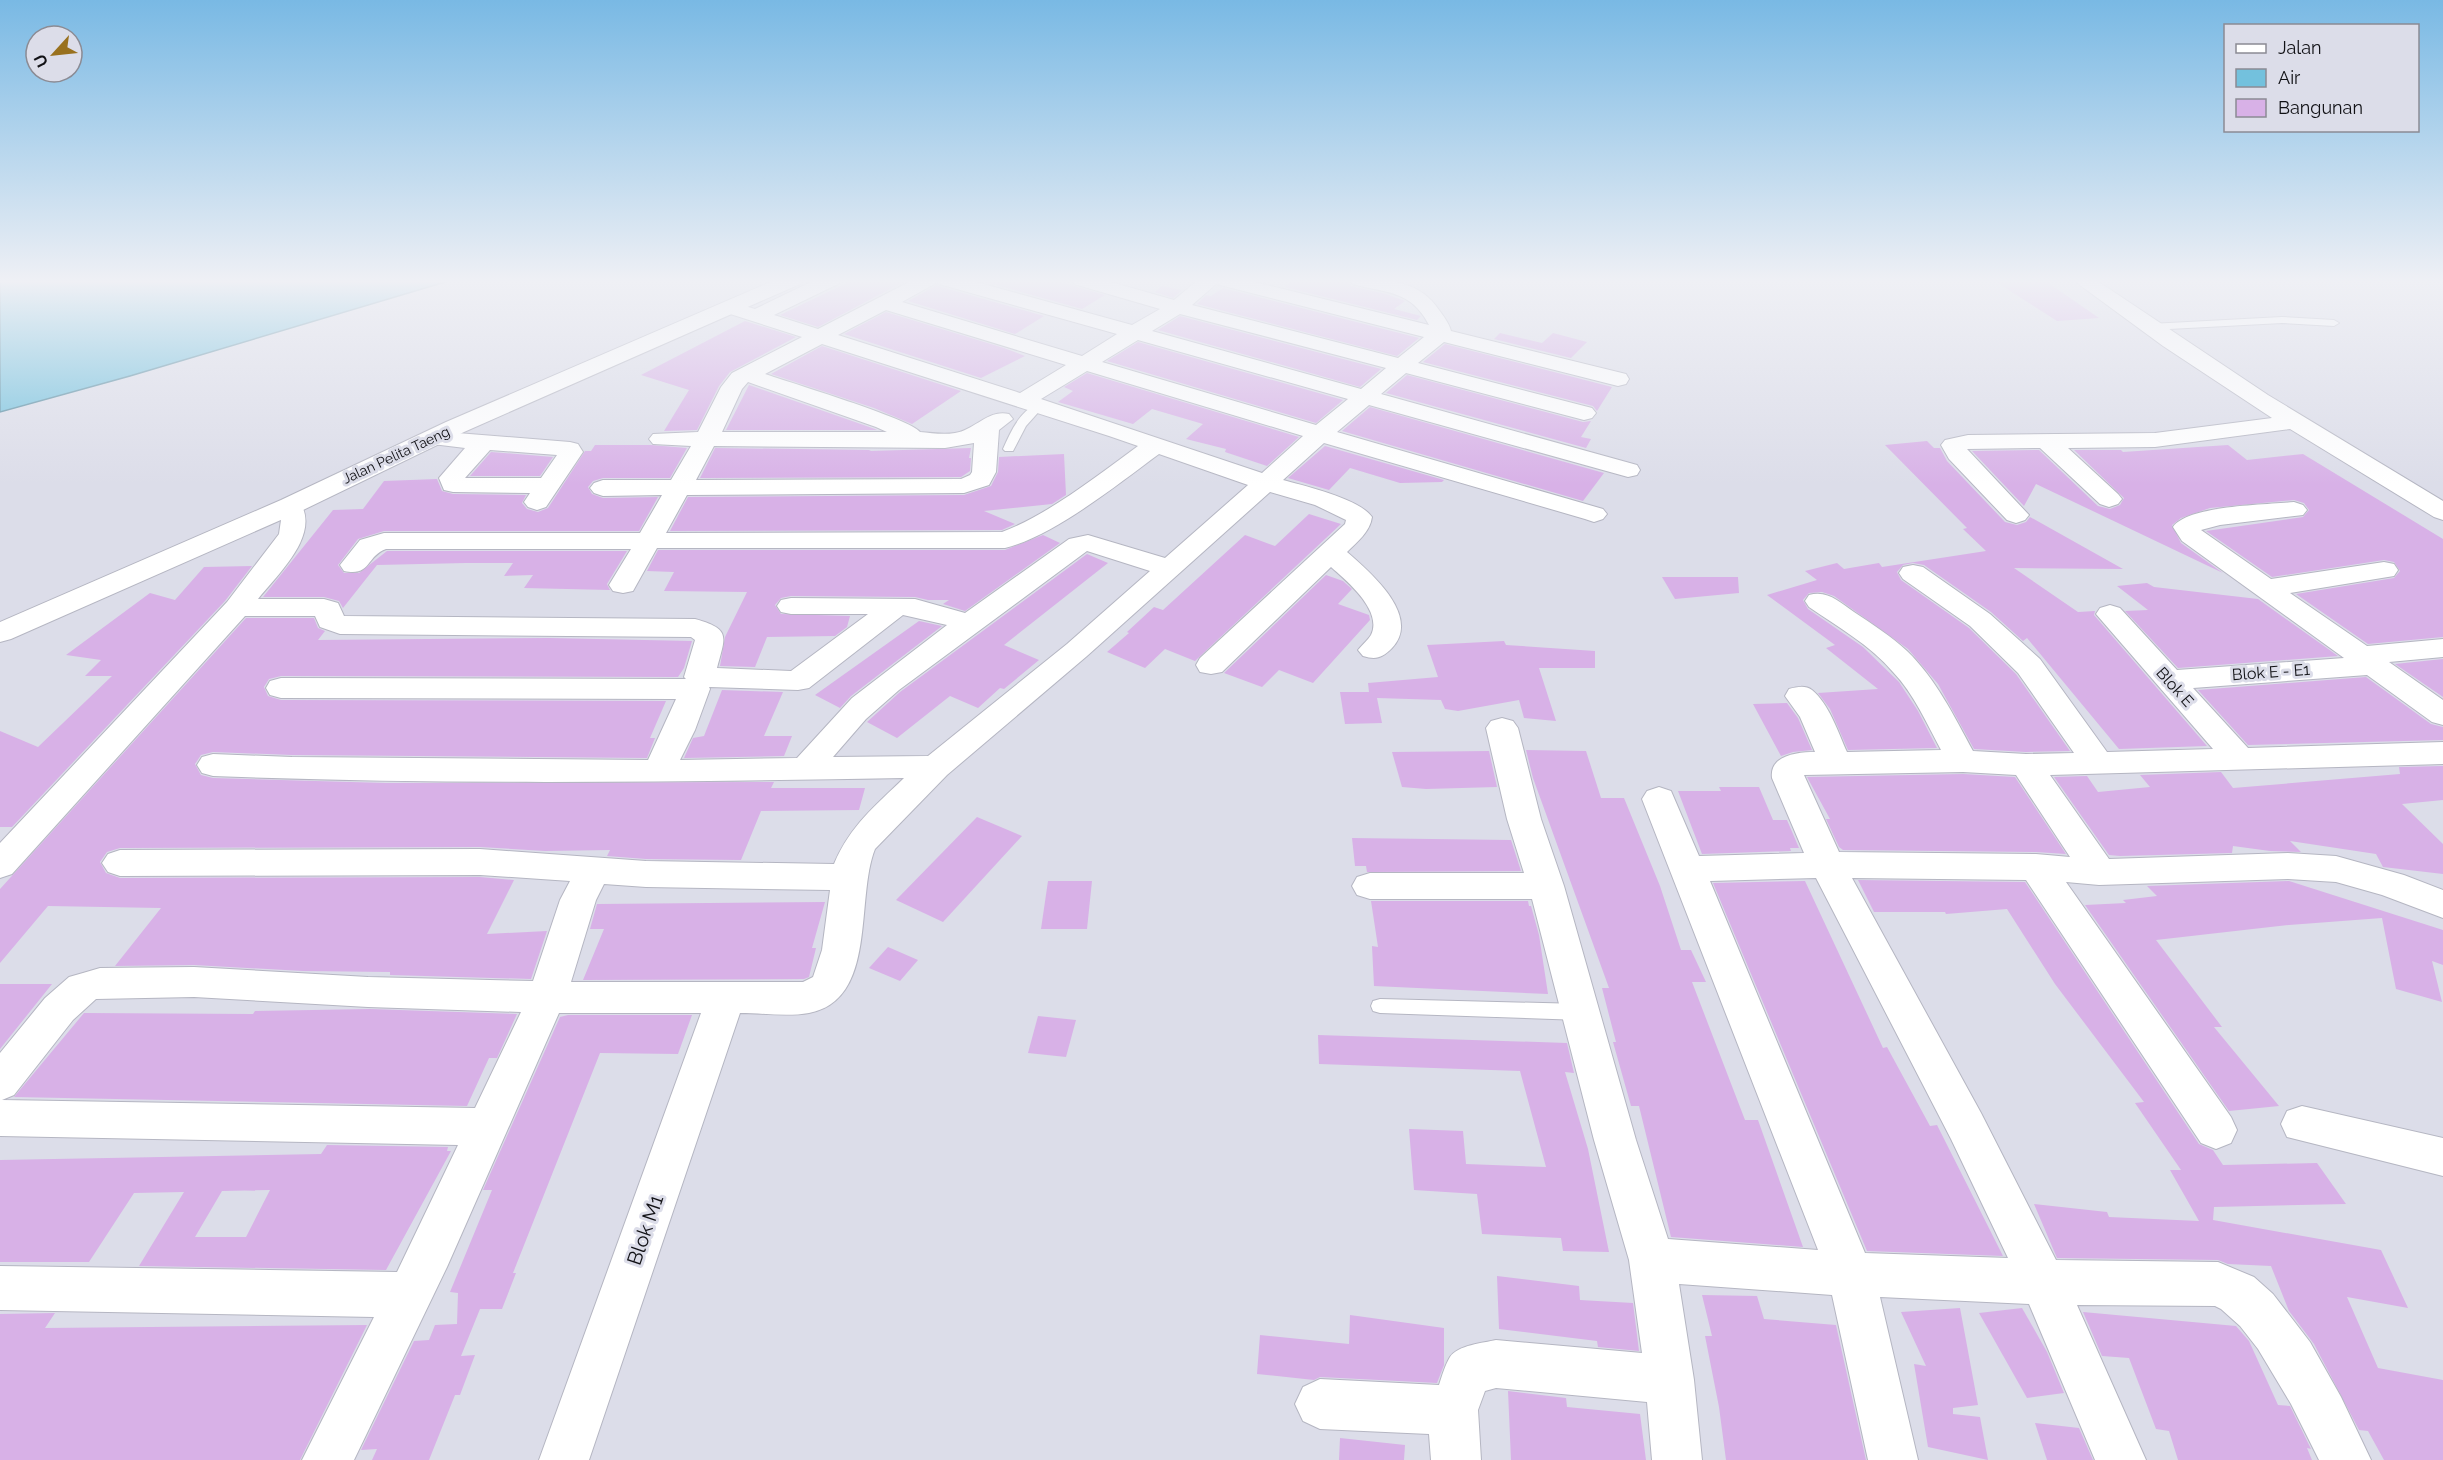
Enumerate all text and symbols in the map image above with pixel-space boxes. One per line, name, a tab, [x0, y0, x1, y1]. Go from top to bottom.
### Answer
north arrow	[24, 24, 84, 84]
legend	[2224, 24, 2419, 132]
text: Jalan	[2278, 37, 2322, 58]
text: U	[30, 51, 52, 70]
text: Air	[2278, 67, 2301, 88]
text: Bangunan	[2278, 97, 2363, 118]
street label: Jalan Pelita Taeng	[340, 423, 452, 487]
street label: Blok E - E1	[2231, 660, 2311, 684]
street label: Blok E	[2152, 663, 2198, 711]
street label: Blok M1	[622, 1191, 668, 1268]

